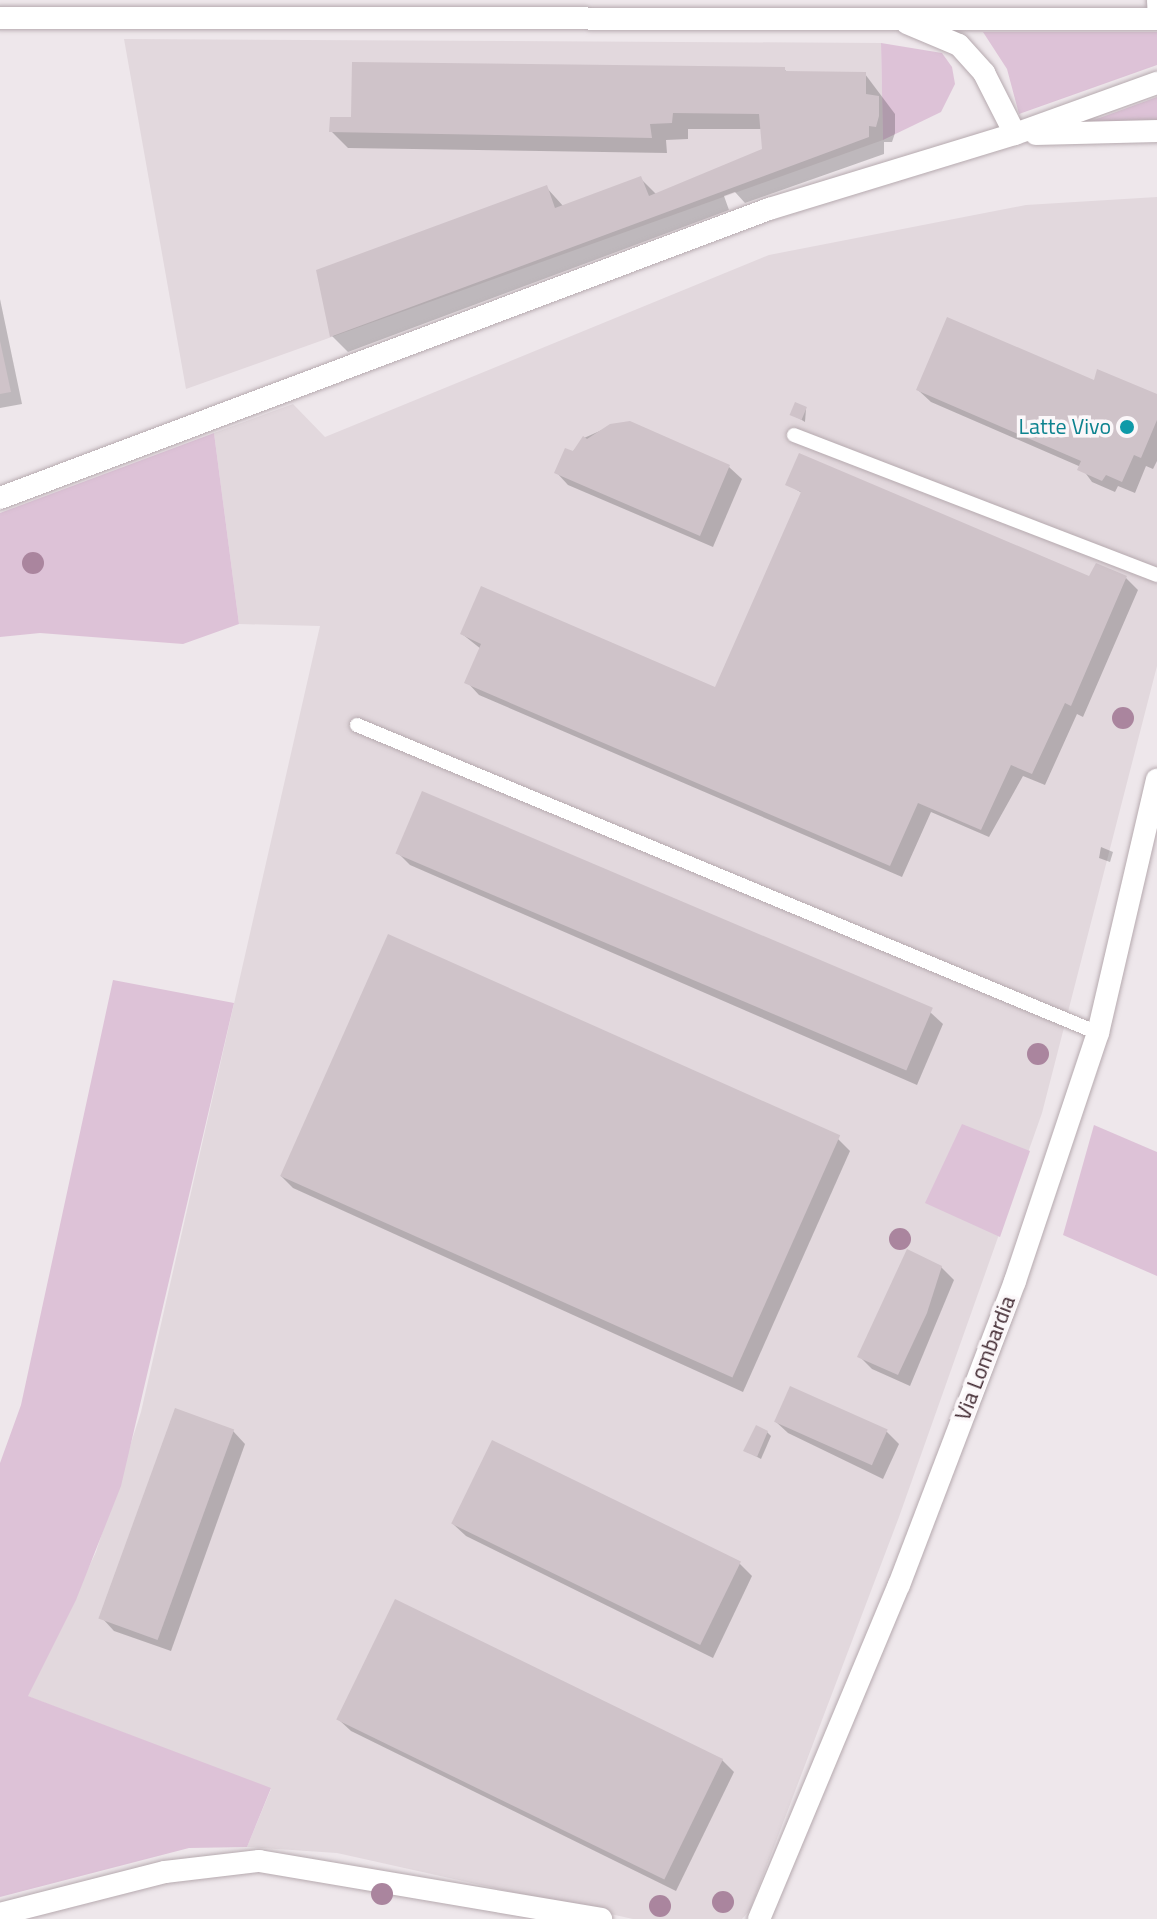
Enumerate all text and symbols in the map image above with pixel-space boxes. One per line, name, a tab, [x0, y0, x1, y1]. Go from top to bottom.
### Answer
place label: Latte Vivo	[1018, 414, 1111, 440]
marker: Latte Vivo	[1118, 418, 1136, 436]
street label: Via Lombardia	[949, 1292, 1021, 1424]

